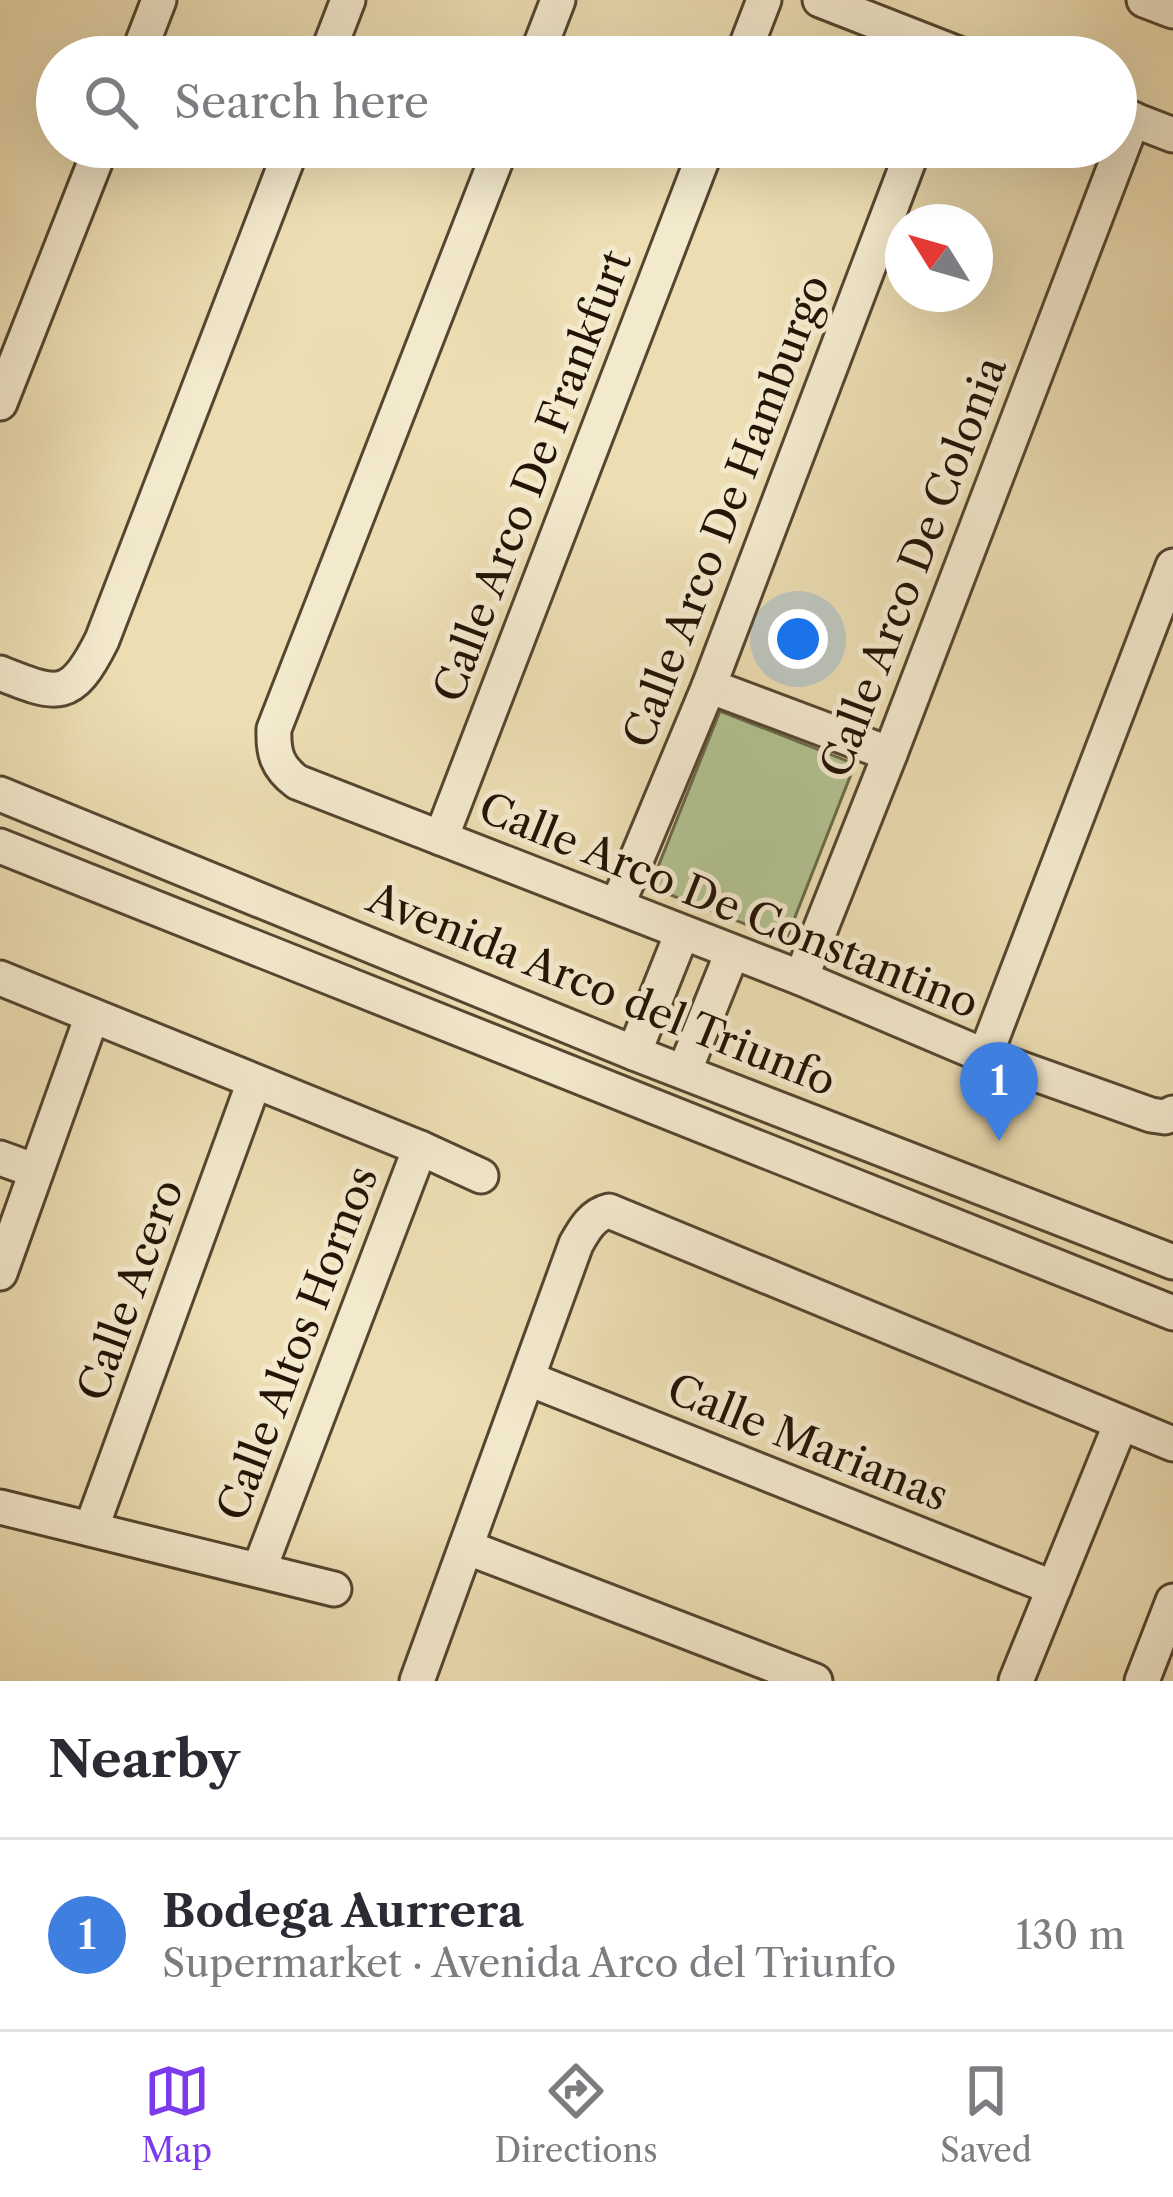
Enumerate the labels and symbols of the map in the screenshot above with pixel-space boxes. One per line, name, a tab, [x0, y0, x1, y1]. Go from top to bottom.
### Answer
north arrow	[885, 204, 993, 312]
street label: Calle Arco De Frankfurt	[422, 243, 642, 709]
street label: Calle Arco De Hamburgo	[612, 267, 840, 755]
street label: Calle Arco De Colonia	[809, 349, 1018, 785]
your location	[768, 609, 828, 669]
street label: Calle Arco De Constantino	[472, 781, 986, 1029]
street label: Avenida Arco del Triunfo	[359, 871, 844, 1107]
pin: 1	[960, 1042, 1038, 1141]
street label: Calle Altos Hornos	[206, 1159, 388, 1527]
street label: Calle Acero	[66, 1172, 194, 1408]
street label: Calle Marianas	[660, 1362, 956, 1522]

